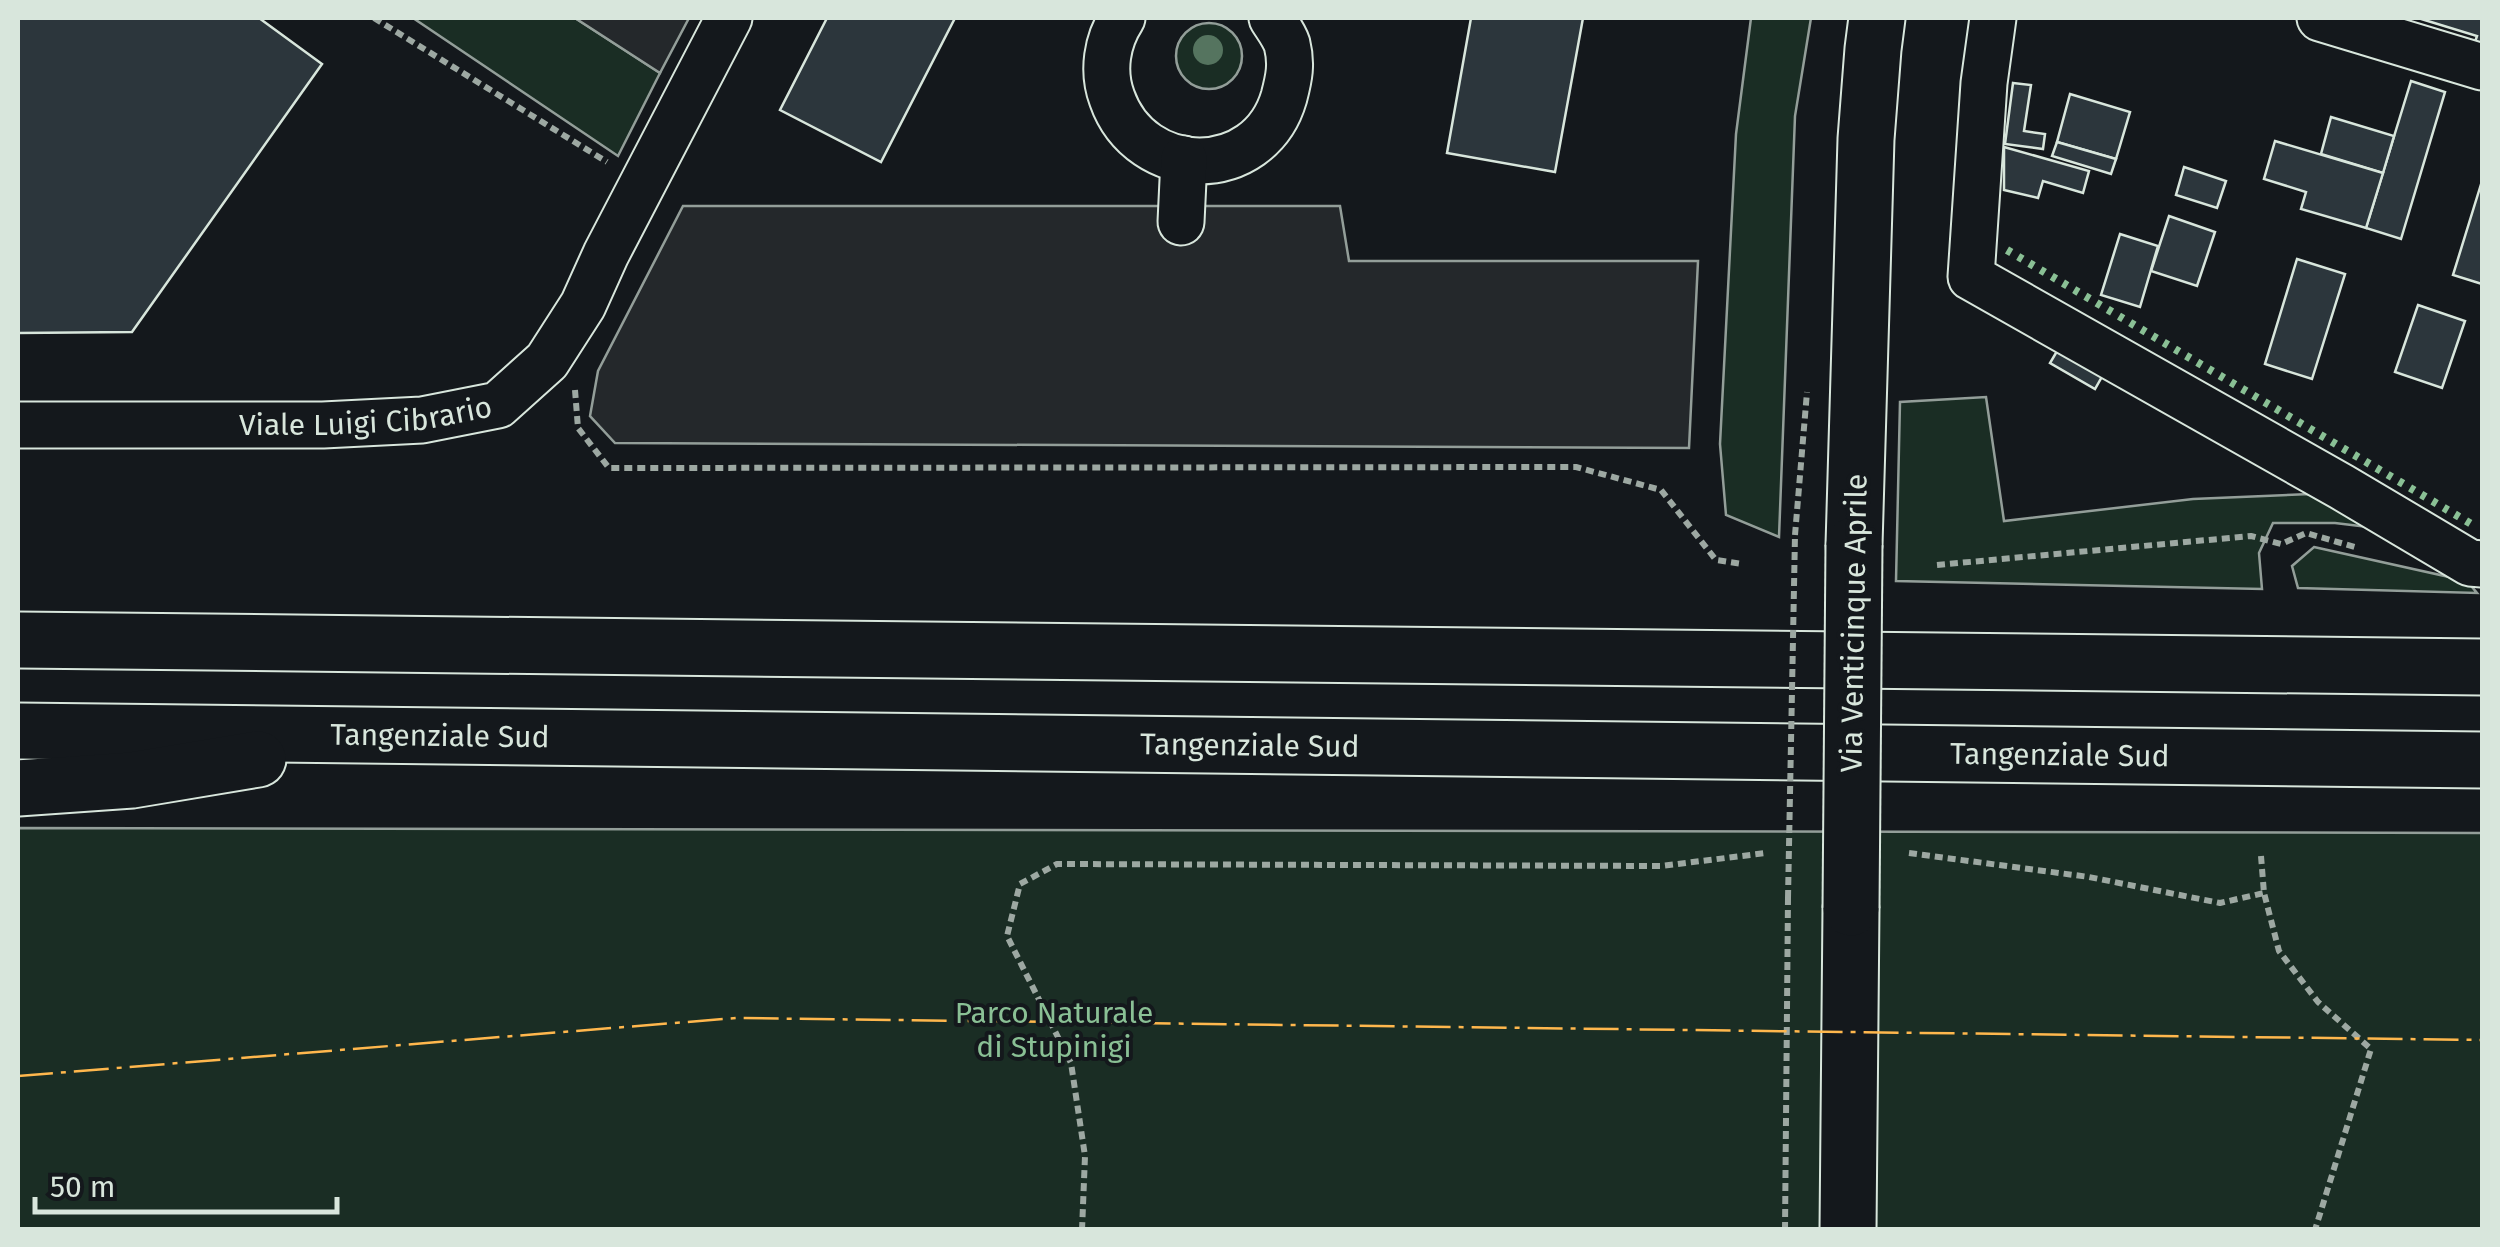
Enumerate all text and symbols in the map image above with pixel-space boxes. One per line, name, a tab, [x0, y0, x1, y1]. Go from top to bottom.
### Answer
street label: Viale Luigi Cibrario	[239, 389, 495, 443]
street label: Via Venticinque Aprile	[1833, 473, 1875, 773]
street label: Tangenziale Sud	[330, 717, 550, 755]
street label: Tangenziale Sud	[1140, 726, 1360, 765]
street label: Tangenziale Sud	[1950, 736, 2170, 774]
park label: Parco Naturale di Stupinigi	[955, 995, 1153, 1065]
scale bar	[35, 1152, 338, 1214]
text: 50 m	[50, 1169, 115, 1205]

